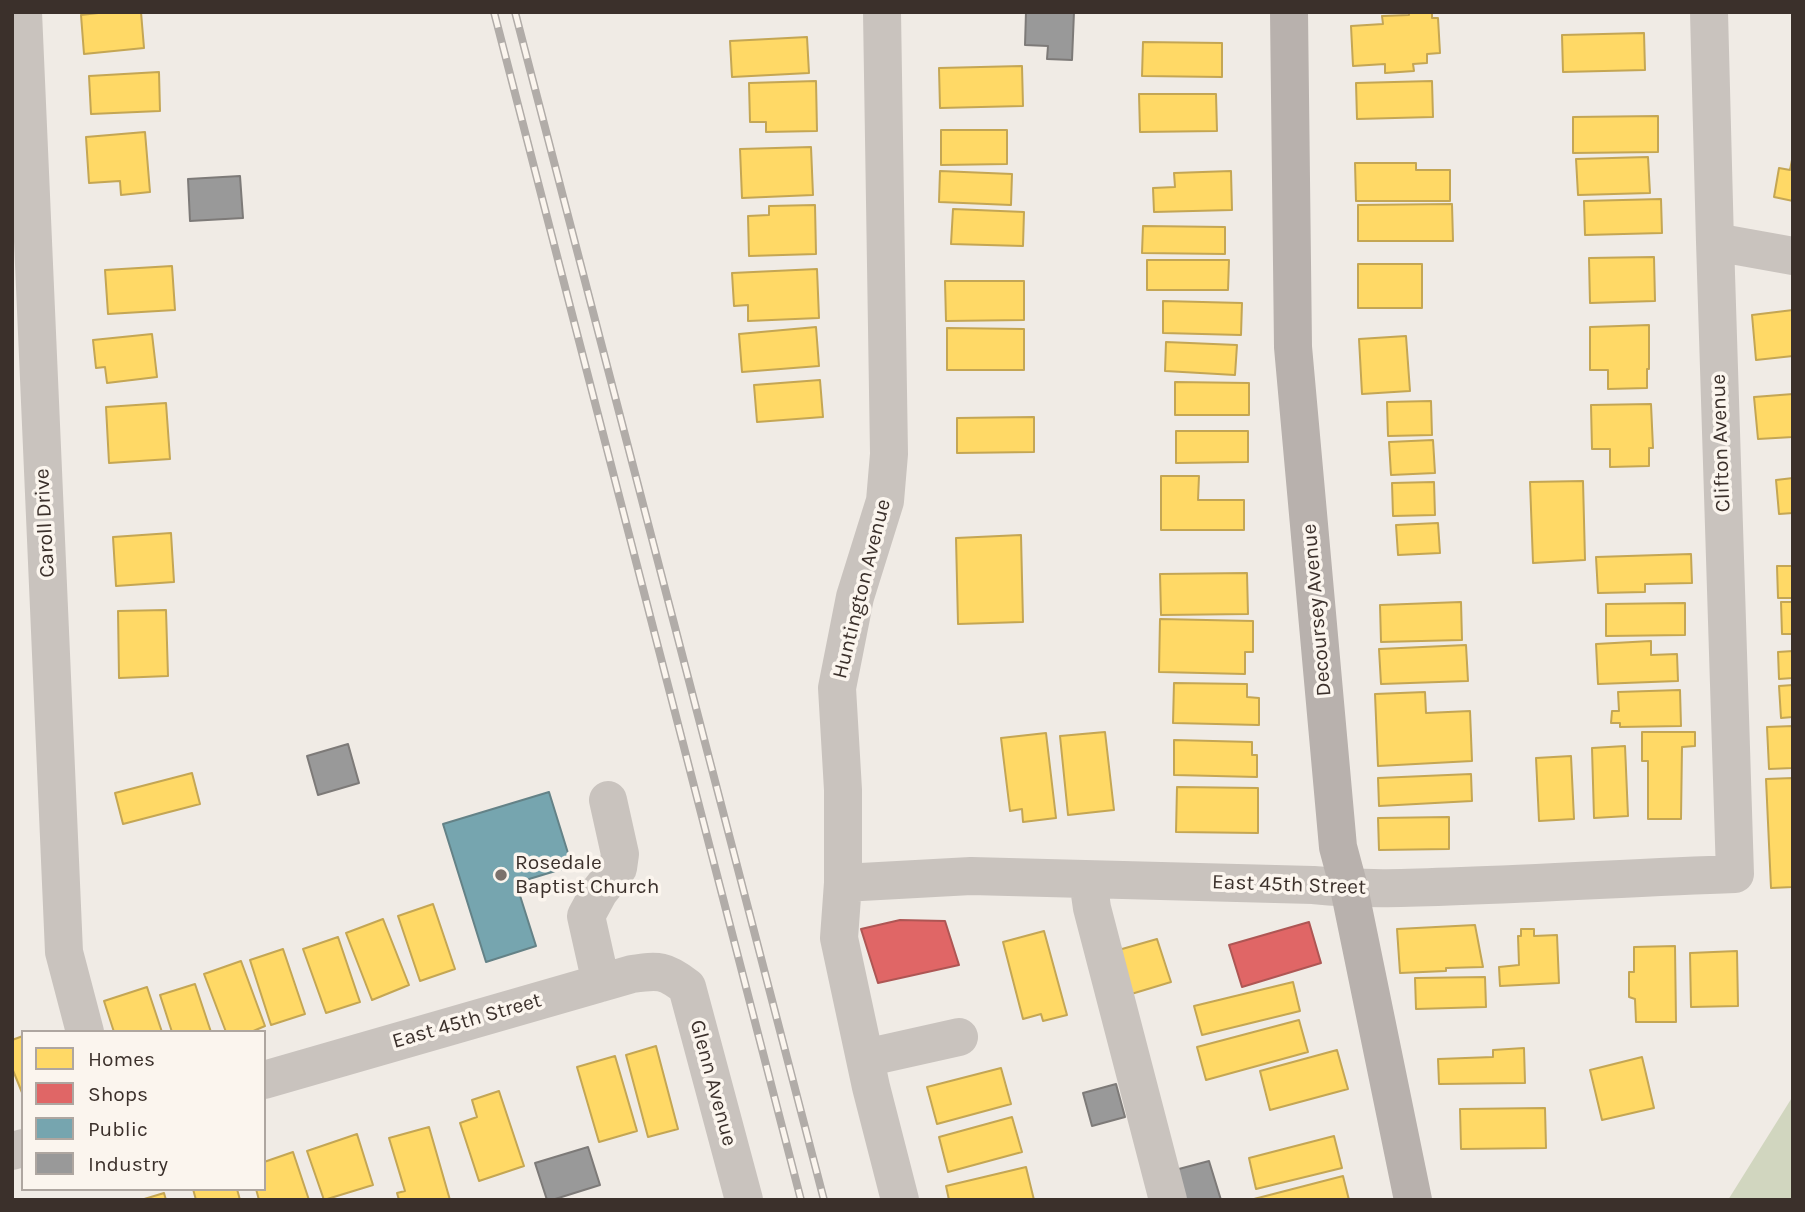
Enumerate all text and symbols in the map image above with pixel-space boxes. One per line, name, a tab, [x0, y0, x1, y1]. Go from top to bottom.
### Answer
street label: Clifton Avenue	[1706, 373, 1736, 513]
street label: Caroll Drive	[30, 468, 60, 578]
street label: Huntington Avenue	[827, 497, 897, 681]
street label: Decoursey Avenue	[1297, 523, 1337, 697]
place label: Rosedale Baptist Church	[515, 850, 659, 900]
marker: Rosedale Baptist Church	[493, 867, 509, 883]
street label: East 45th Street	[1212, 870, 1366, 900]
street label: East 45th Street	[389, 988, 545, 1054]
street label: Glenn Avenue	[684, 1017, 742, 1149]
legend	[21, 1030, 266, 1191]
text: Homes	[88, 1047, 155, 1071]
text: Shops	[88, 1082, 148, 1106]
text: Public	[88, 1117, 148, 1141]
text: Industry	[88, 1152, 168, 1176]

